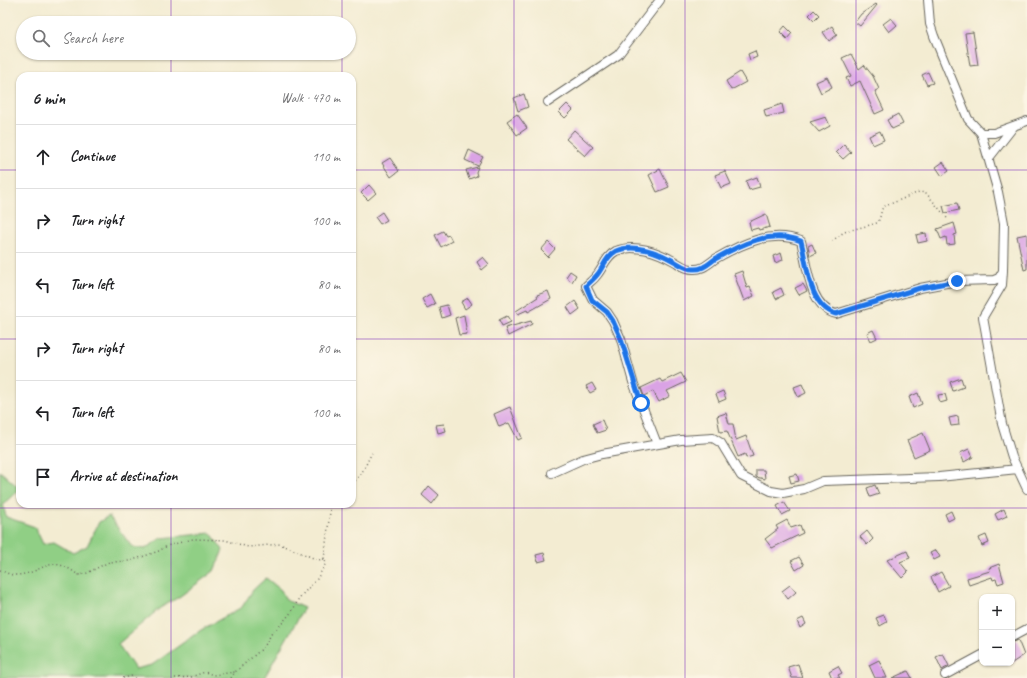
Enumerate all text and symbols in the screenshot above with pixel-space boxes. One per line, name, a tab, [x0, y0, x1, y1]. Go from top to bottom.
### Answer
search box	[16, 16, 356, 60]
icon: search	[30, 27, 52, 49]
text: Search here	[62, 29, 123, 48]
text: 6 min	[32, 88, 65, 109]
text: Walk · 470 m	[281, 90, 340, 106]
icon: ahead	[32, 146, 54, 168]
text: Continue	[70, 147, 115, 166]
text: 110 m	[312, 149, 340, 165]
icon: right	[32, 210, 54, 232]
text: Turn right	[70, 211, 123, 230]
text: 100 m	[312, 213, 340, 229]
route end	[948, 272, 966, 290]
icon: left	[32, 274, 54, 296]
text: Turn left	[70, 275, 113, 294]
text: 80 m	[318, 277, 340, 293]
icon: right	[32, 338, 54, 360]
text: Turn right	[70, 339, 123, 358]
text: 80 m	[318, 341, 340, 357]
route start	[632, 394, 650, 412]
icon: left	[32, 402, 54, 424]
text: Turn left	[70, 403, 113, 422]
text: 100 m	[312, 405, 340, 421]
icon: arrive	[32, 466, 54, 488]
text: Arrive at destination	[70, 467, 177, 486]
map controls	[979, 594, 1015, 666]
button: +	[979, 594, 1015, 630]
button: −	[979, 630, 1015, 666]

